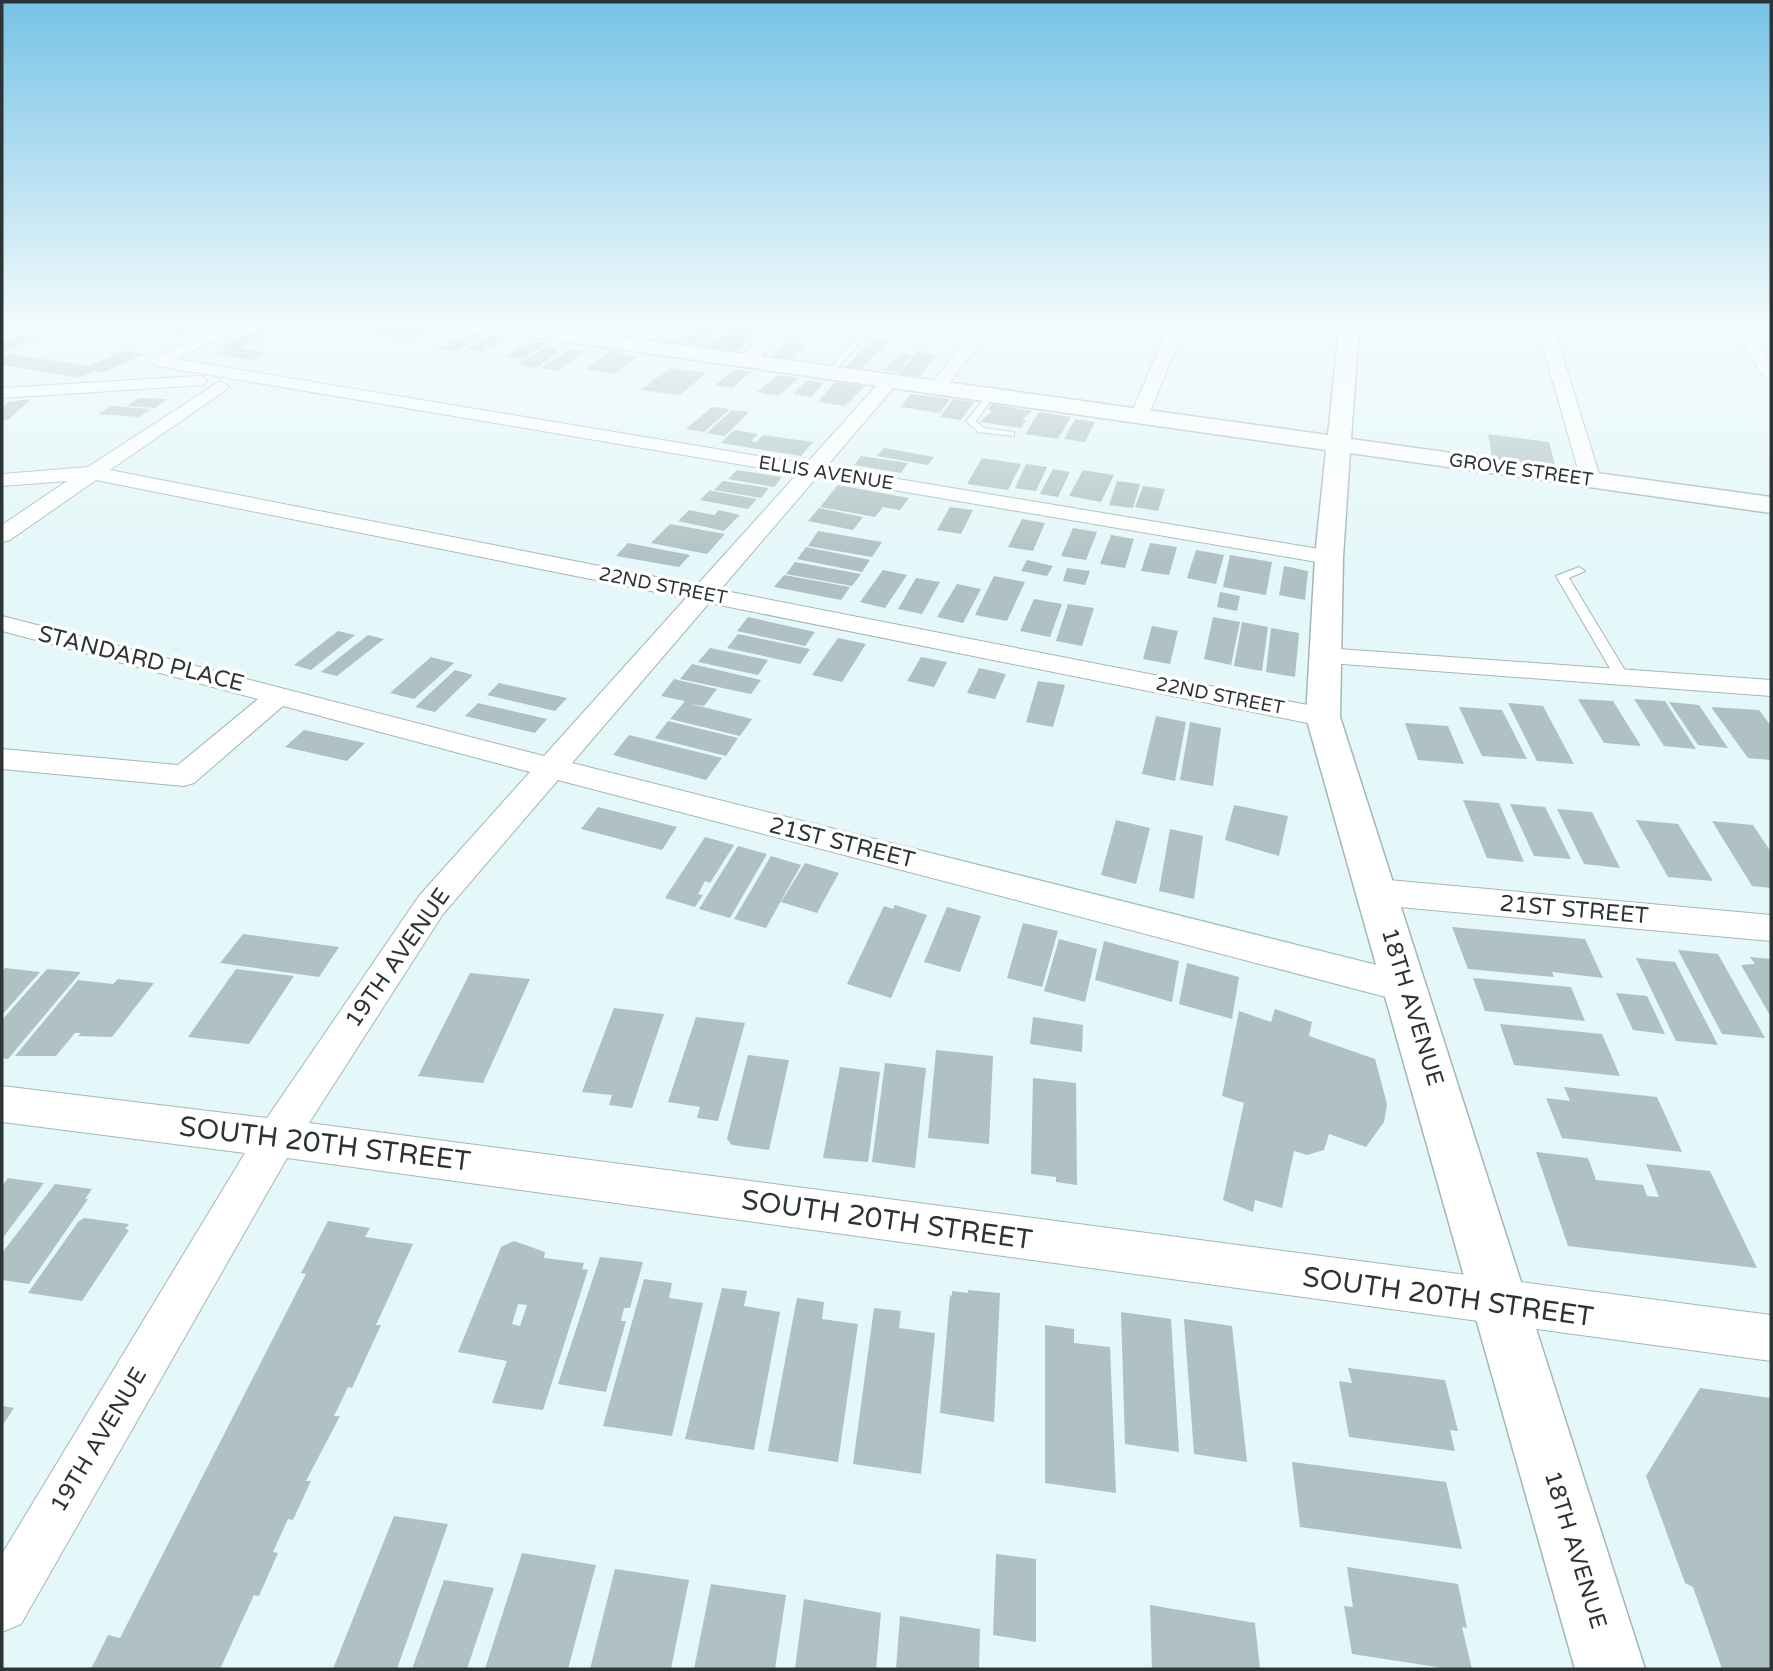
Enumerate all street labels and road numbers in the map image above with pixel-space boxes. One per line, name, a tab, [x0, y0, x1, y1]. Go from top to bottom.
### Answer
street label: GROVE STREET	[1448, 449, 1595, 491]
street label: ELLIS AVENUE	[757, 451, 895, 495]
street label: 22ND STREET	[597, 563, 729, 609]
street label: STANDARD PLACE	[35, 620, 247, 698]
street label: 22ND STREET	[1154, 673, 1286, 719]
street label: 21ST STREET	[766, 811, 918, 875]
street label: 19TH AVENUE	[340, 883, 456, 1033]
street label: 21ST STREET	[1498, 890, 1650, 930]
street label: 18TH AVENUE	[1375, 925, 1449, 1089]
street label: SOUTH 20TH STREET	[177, 1109, 473, 1179]
street label: SOUTH 20TH STREET	[739, 1183, 1035, 1257]
street label: SOUTH 20TH STREET	[1300, 1260, 1596, 1334]
street label: 19TH AVENUE	[45, 1363, 153, 1517]
street label: 18TH AVENUE	[1538, 1468, 1612, 1632]

